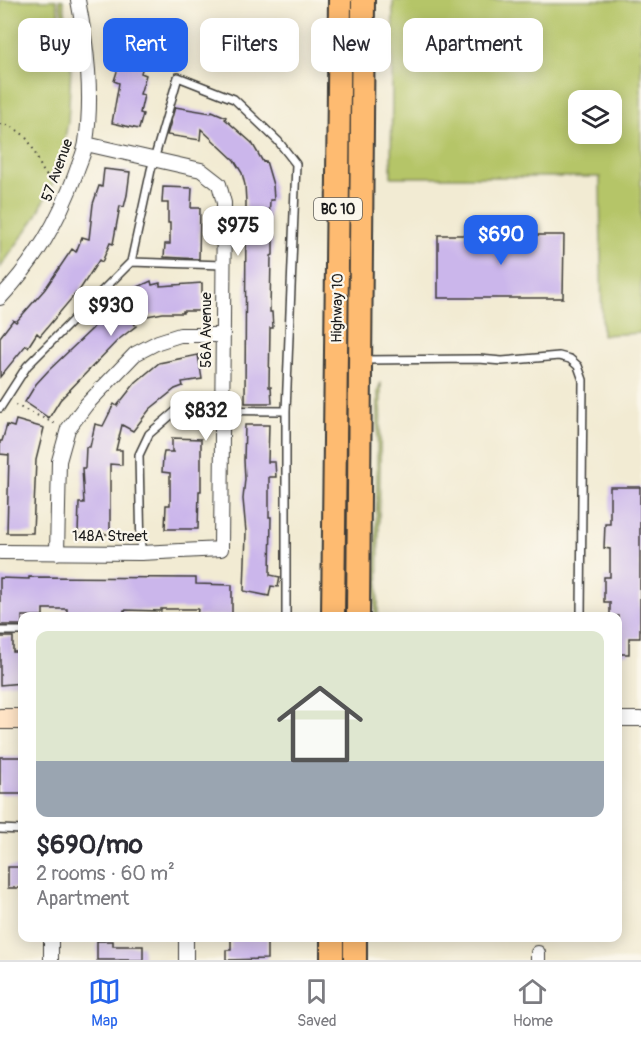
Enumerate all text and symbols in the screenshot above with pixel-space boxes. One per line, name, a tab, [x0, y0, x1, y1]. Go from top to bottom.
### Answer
chip: Buy	[18, 18, 91, 72]
chip: Rent	[103, 18, 188, 72]
chip: Filters	[200, 18, 299, 72]
chip: New	[311, 18, 391, 72]
chip: Apartment	[403, 18, 543, 72]
map controls	[568, 90, 622, 144]
button: layers	[568, 90, 622, 144]
street label: 57 Avenue	[37, 136, 78, 204]
road number: BC 10	[314, 198, 362, 220]
pin: $975	[202, 206, 274, 257]
text: $975	[217, 213, 259, 238]
pin: $690	[465, 215, 537, 266]
text: $690	[478, 222, 524, 247]
street label: Highway 10	[327, 273, 348, 343]
pin: $930	[75, 286, 147, 337]
street label: 56A Avenue	[197, 291, 216, 368]
text: $930	[88, 293, 134, 318]
pin: $832	[170, 391, 242, 442]
text: $832	[184, 398, 228, 423]
street label: 148A Street	[72, 527, 149, 546]
icon: home	[266, 670, 374, 778]
text: $690/mo	[36, 829, 143, 861]
text: 2 rooms · 60 m²	[36, 861, 175, 886]
text: Apartment	[36, 886, 129, 911]
tab: Map	[88, 975, 121, 1031]
tab: Saved	[297, 975, 337, 1031]
tab: Home	[513, 975, 553, 1031]

